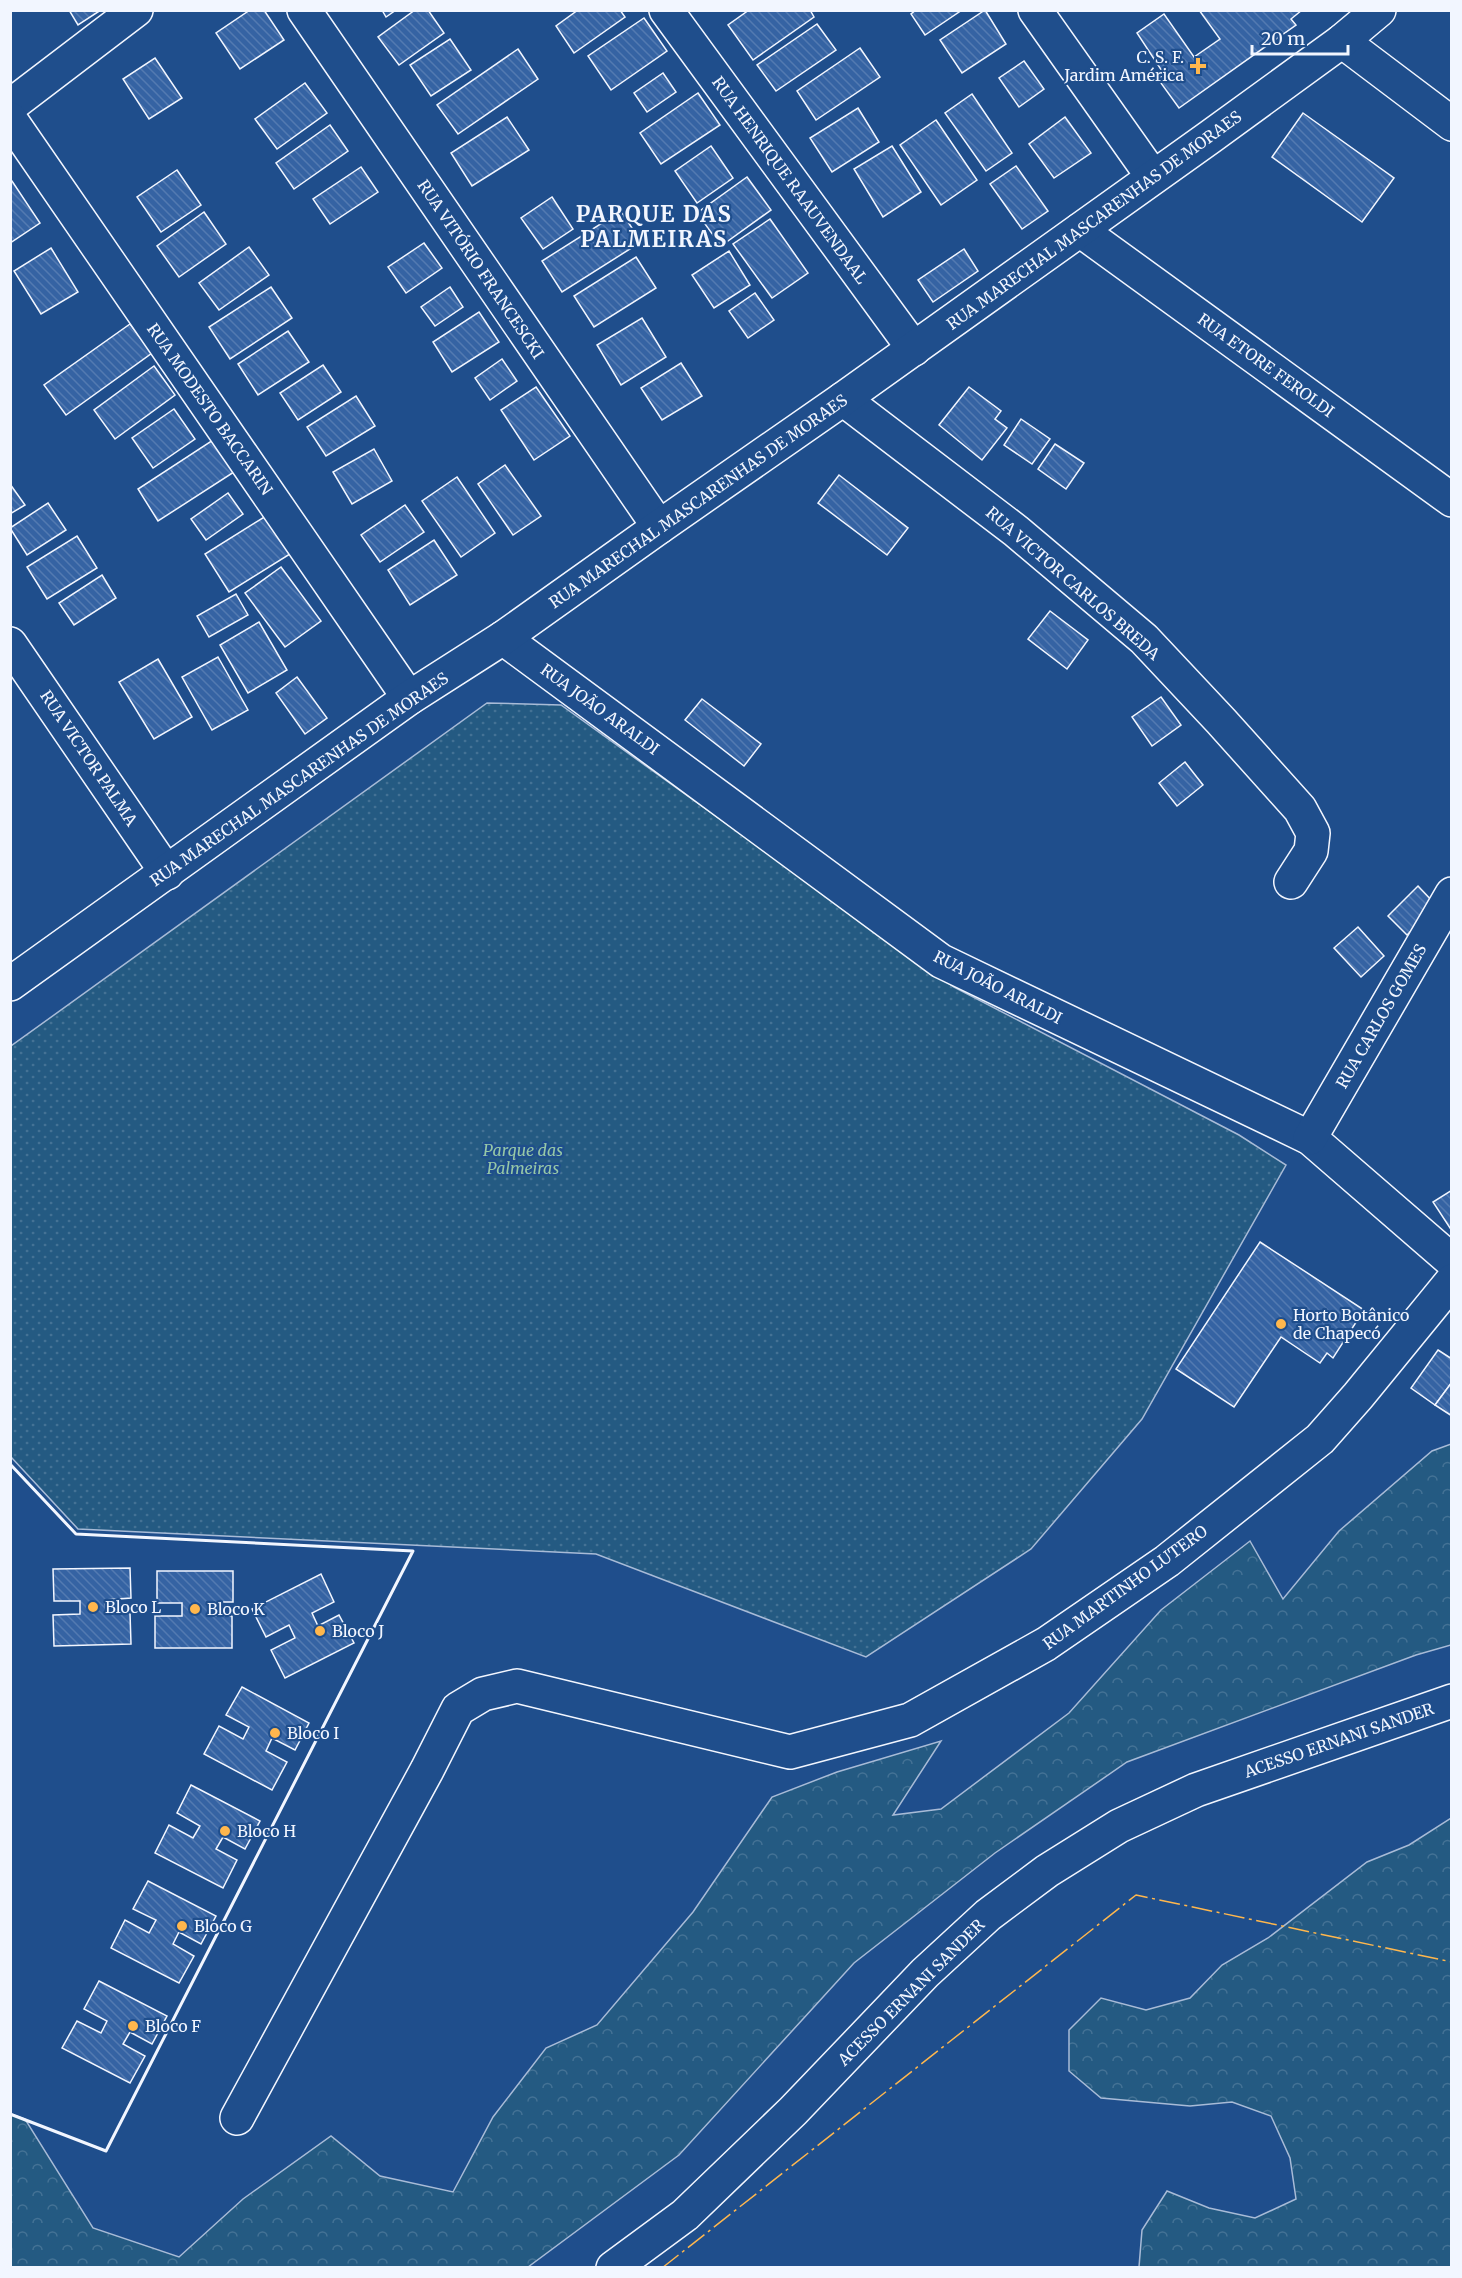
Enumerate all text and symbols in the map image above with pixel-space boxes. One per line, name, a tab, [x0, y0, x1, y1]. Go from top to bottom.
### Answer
scale bar	[1252, 18, 1348, 56]
text: 20 m	[1261, 27, 1305, 50]
place label: C. S. F. Jardim América	[1063, 47, 1184, 85]
marker: C. S. F. Jardim América	[1189, 57, 1207, 75]
street label: RUA HENRIQUE RAAUVENDAAL	[708, 72, 872, 288]
street label: RUA MARECHAL MASCARENHAS DE MORAES	[943, 106, 1245, 334]
street label: RUA VITÓRIO FRANCESCKI	[414, 176, 548, 362]
district label: PARQUE DAS PALMEIRAS	[576, 200, 732, 253]
street label: RUA ETORE FEROLDI	[1194, 309, 1338, 421]
street label: RUA MODESTO BACCARIN	[143, 319, 277, 499]
street label: RUA MARECHAL MASCARENHAS DE MORAES	[545, 390, 851, 612]
street label: RUA VICTOR CARLOS BREDA	[982, 502, 1164, 664]
street label: RUA JOÃO ARALDI	[537, 659, 663, 759]
street label: RUA MARECHAL MASCARENHAS DE MORAES	[146, 668, 452, 890]
street label: RUA VICTOR PALMA	[36, 686, 142, 830]
street label: RUA CARLOS GOMES	[1332, 940, 1430, 1092]
street label: RUA JOÃO ARALDI	[930, 946, 1066, 1028]
park label: Parque das Palmeiras	[483, 1140, 563, 1178]
place label: Horto Botânico de Chapecó	[1293, 1305, 1409, 1343]
marker: Horto Botânico de Chapecó	[1274, 1317, 1288, 1331]
street label: RUA MARTINHO LUTERO	[1039, 1520, 1212, 1653]
place label: Bloco L	[105, 1597, 161, 1617]
place label: Bloco K	[207, 1599, 265, 1619]
marker: Bloco L	[86, 1600, 100, 1614]
marker: Bloco K	[188, 1602, 202, 1616]
place label: Bloco J	[332, 1621, 384, 1641]
marker: Bloco J	[313, 1624, 327, 1638]
street label: ACESSO ERNANI SANDER	[1241, 1698, 1437, 1782]
place label: Bloco I	[287, 1723, 339, 1743]
marker: Bloco I	[268, 1726, 282, 1740]
place label: Bloco H	[237, 1821, 296, 1841]
marker: Bloco H	[218, 1824, 232, 1838]
street label: ACESSO ERNANI SANDER	[833, 1914, 989, 2070]
place label: Bloco G	[194, 1916, 252, 1936]
marker: Bloco G	[175, 1919, 189, 1933]
place label: Bloco F	[145, 2016, 201, 2036]
marker: Bloco F	[126, 2019, 140, 2033]

